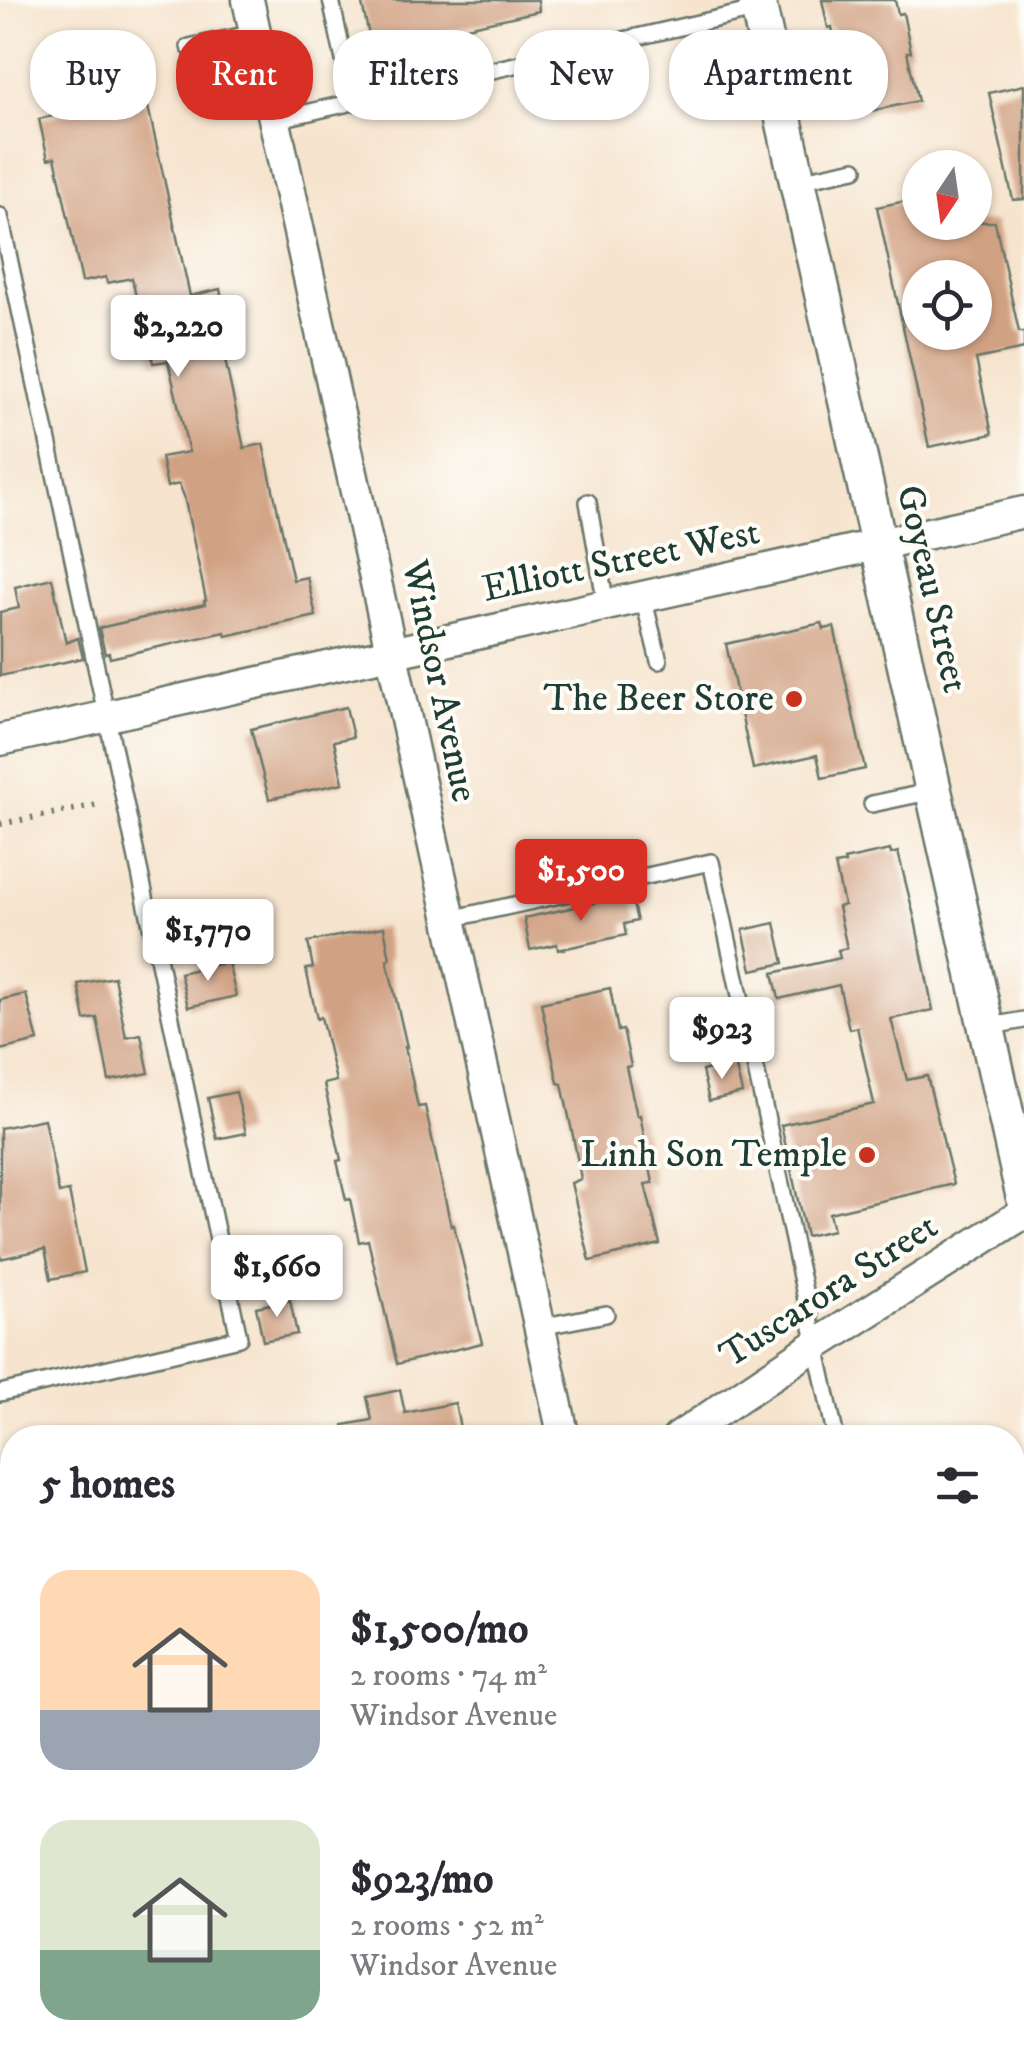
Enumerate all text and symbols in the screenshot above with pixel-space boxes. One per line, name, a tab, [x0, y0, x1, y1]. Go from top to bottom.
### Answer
chip: Buy	[30, 30, 156, 120]
chip: Rent	[176, 30, 313, 120]
chip: Filters	[333, 30, 494, 120]
chip: New	[514, 30, 649, 120]
chip: Apartment	[669, 30, 888, 120]
north arrow	[902, 150, 992, 240]
map controls	[902, 150, 992, 350]
button: locate	[902, 260, 992, 350]
pin: $2,220	[97, 295, 259, 380]
text: $2,220	[133, 307, 223, 347]
street label: Goyeau Street	[885, 481, 979, 697]
street label: Elliott Street West	[478, 508, 764, 614]
street label: Windsor Avenue	[390, 555, 488, 806]
place label: The Beer Store	[543, 675, 774, 723]
marker: The Beer Store	[783, 688, 805, 710]
pin: $1,500	[500, 839, 662, 924]
text: $1,500	[537, 851, 625, 891]
pin: $1,770	[127, 899, 289, 984]
text: $1,770	[165, 911, 251, 951]
pin: $923	[663, 997, 781, 1082]
text: $923	[691, 1009, 753, 1049]
place label: Linh Son Temple	[580, 1131, 847, 1179]
marker: Linh Son Temple	[856, 1144, 878, 1166]
street label: Tuscarora Street	[711, 1203, 947, 1379]
pin: $1,660	[196, 1235, 358, 1320]
text: $1,660	[233, 1247, 321, 1287]
icon: filters	[930, 1458, 985, 1513]
text: 5 homes	[40, 1459, 175, 1511]
text: $1,500/mo	[350, 1604, 528, 1656]
icon: home	[120, 1610, 240, 1730]
text: 2 rooms · 74 m²	[350, 1656, 547, 1696]
text: Windsor Avenue	[350, 1696, 557, 1736]
text: $923/mo	[350, 1854, 493, 1906]
icon: home	[120, 1860, 240, 1980]
text: 2 rooms · 52 m²	[350, 1906, 544, 1946]
text: Windsor Avenue	[350, 1946, 557, 1986]

